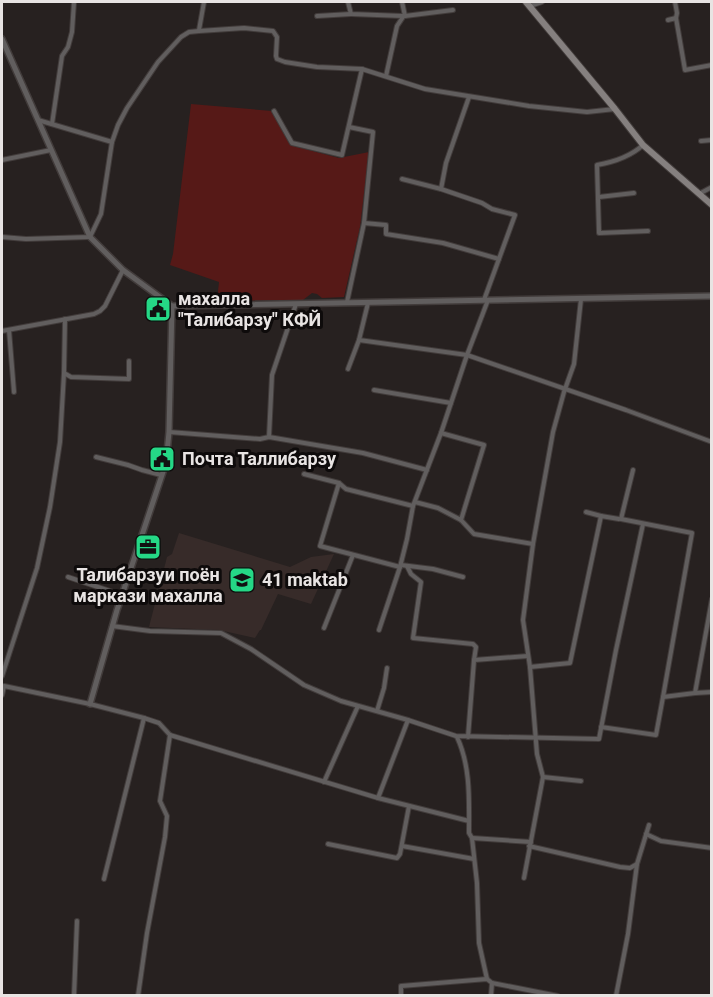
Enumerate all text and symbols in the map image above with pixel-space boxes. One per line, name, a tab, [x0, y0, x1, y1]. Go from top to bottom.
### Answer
place label: махалла "Талибарзу" КФЙ	[178, 288, 321, 330]
public building icon: махалла "Талибарзу" КФЙ	[143, 294, 173, 324]
public building icon: Почта Таллибарзу	[147, 444, 177, 474]
place label: Почта Таллибарзу	[182, 448, 337, 469]
office icon: Талибарзуи поён маркази махалла	[133, 532, 163, 562]
place label: Талибарзуи поён маркази махалла	[73, 564, 223, 606]
school or university icon: 41 maktab	[227, 565, 257, 595]
place label: 41 maktab	[262, 569, 348, 590]

